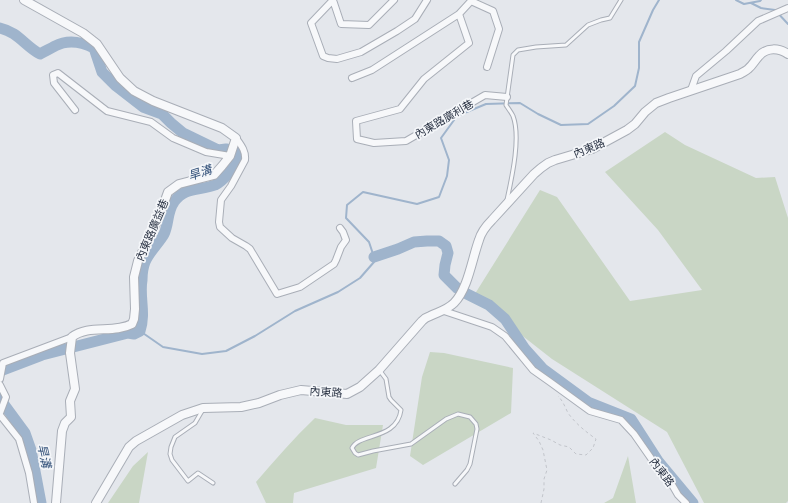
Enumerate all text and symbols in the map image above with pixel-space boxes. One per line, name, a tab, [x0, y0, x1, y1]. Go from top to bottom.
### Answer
street label: 內東路廣利巷	[412, 97, 476, 142]
street label: 內東路	[571, 136, 607, 161]
water label: 旱溝	[186, 162, 215, 183]
street label: 內東路廣益巷	[134, 197, 171, 263]
street label: 內東路	[309, 385, 343, 400]
water label: 旱溝	[34, 443, 54, 471]
street label: 內東路	[646, 455, 677, 489]

